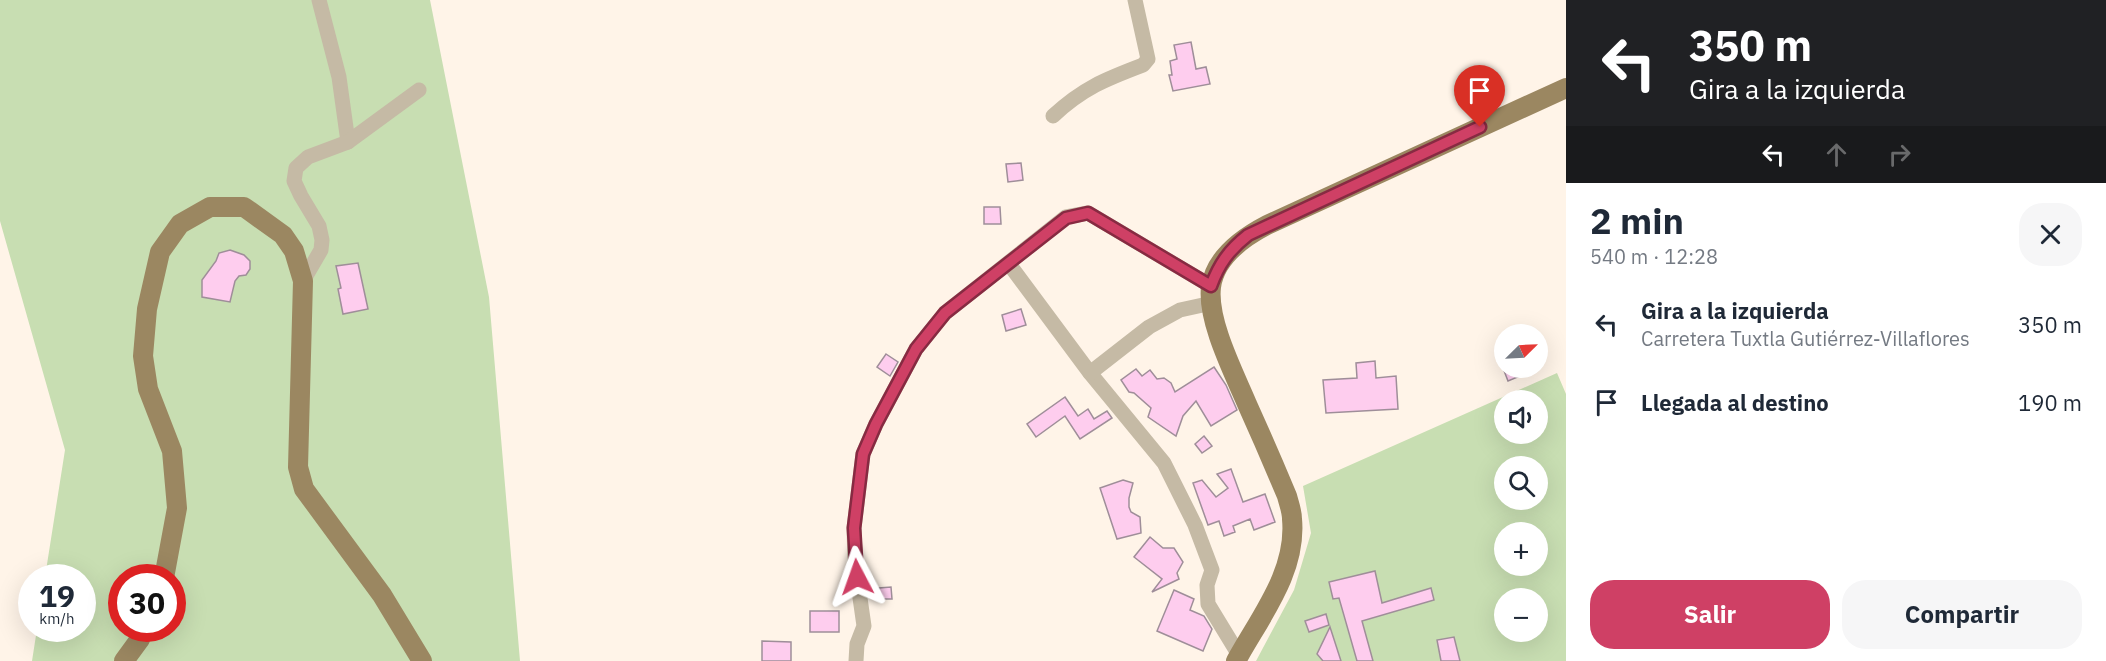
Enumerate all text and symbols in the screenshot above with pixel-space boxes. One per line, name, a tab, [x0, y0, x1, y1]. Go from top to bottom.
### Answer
text: 350 m	[1689, 18, 1812, 73]
icon: left	[1590, 24, 1668, 102]
pin	[1454, 65, 1505, 127]
text: Gira a la izquierda	[1689, 71, 1905, 106]
icon: arrive	[1463, 74, 1496, 107]
icon: left	[1757, 138, 1790, 171]
icon: ahead	[1820, 138, 1853, 171]
icon: right	[1883, 138, 1916, 171]
text: 2 min	[1590, 197, 1684, 244]
button: close	[2019, 203, 2082, 266]
text: 540 m · 12:28	[1590, 243, 1718, 270]
text: Gira a la izquierda	[1641, 296, 1829, 325]
icon: left	[1590, 308, 1623, 341]
text: 350 m	[2018, 310, 2082, 339]
north arrow	[1494, 324, 1548, 378]
map controls	[1494, 324, 1548, 642]
text: Carretera Tuxtla Gutiérrez-Villaflores	[1641, 325, 1970, 352]
icon: arrive	[1590, 386, 1623, 419]
text: Llegada al destino	[1641, 388, 1829, 417]
text: 190 m	[2018, 388, 2082, 417]
button: sound	[1494, 390, 1548, 444]
button: search	[1494, 456, 1548, 510]
button: +	[1494, 522, 1548, 576]
position arrow	[825, 545, 889, 609]
speed limit sign: 30	[108, 564, 186, 642]
text: 19	[39, 576, 75, 615]
button: Salir	[1590, 580, 1830, 649]
button: Compartir	[1842, 580, 2082, 649]
button: −	[1494, 588, 1548, 642]
text: km/h	[39, 609, 75, 628]

